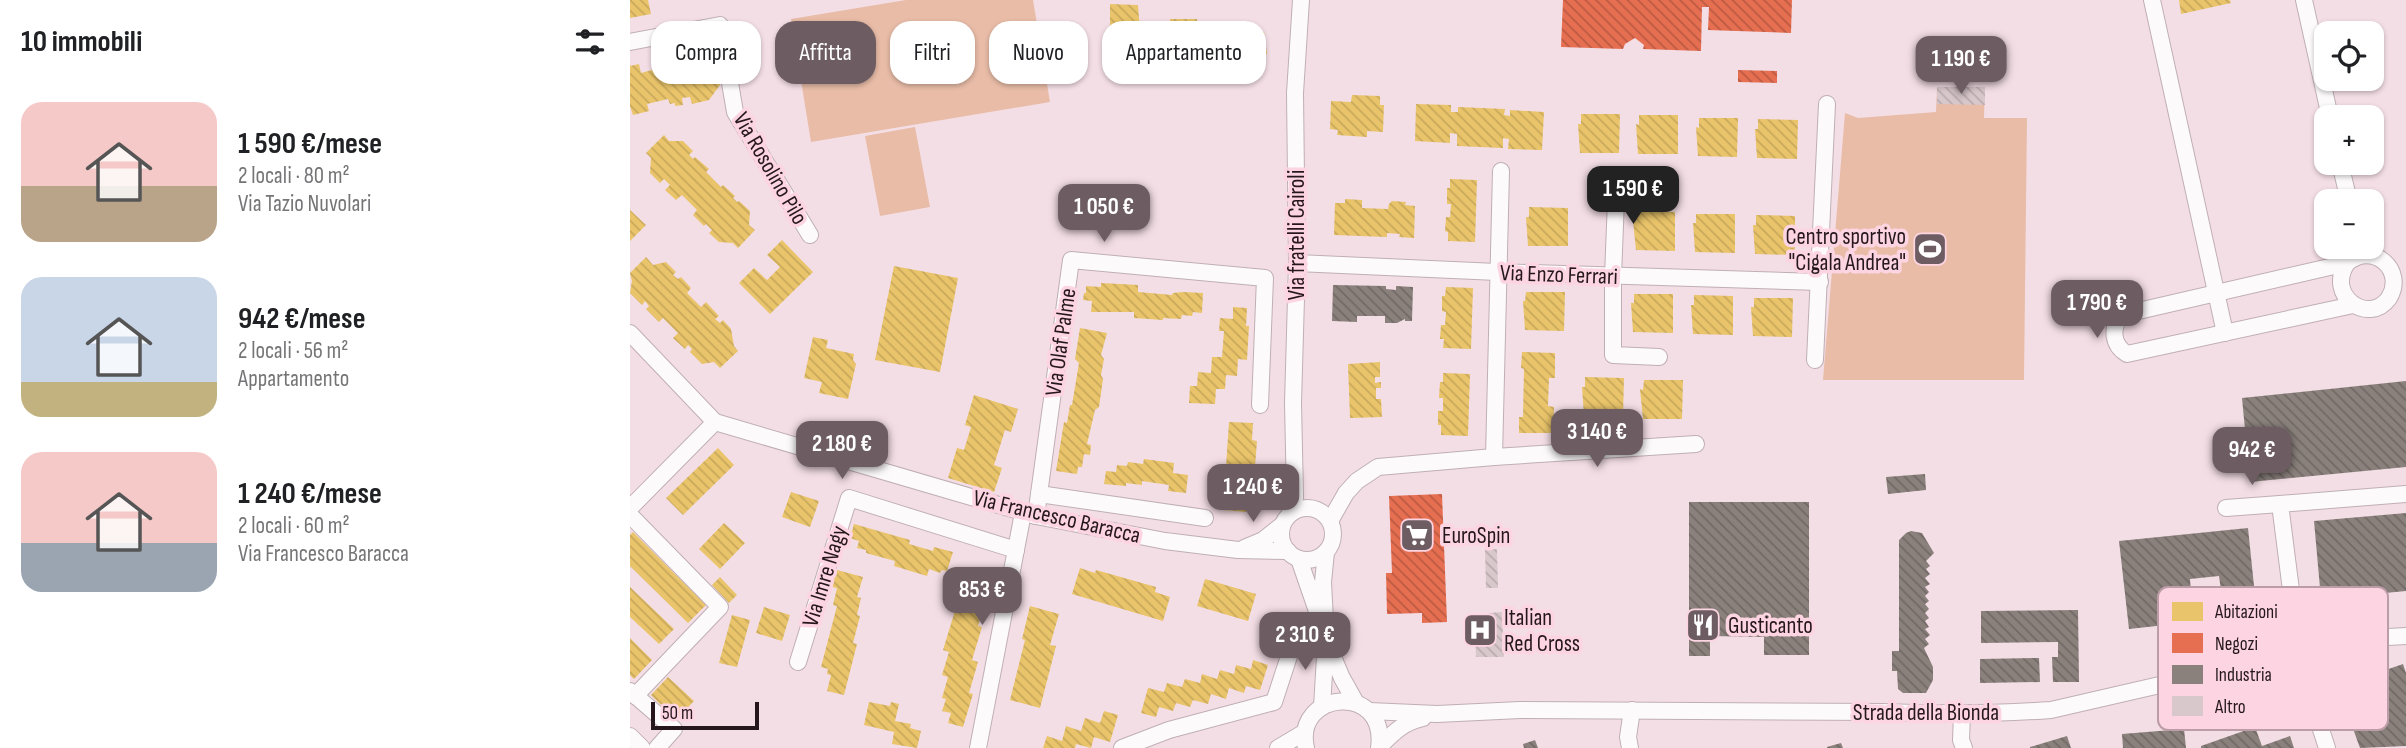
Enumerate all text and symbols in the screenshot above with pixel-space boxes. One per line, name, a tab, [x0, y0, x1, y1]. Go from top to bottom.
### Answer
chip: Compra	[651, 21, 761, 84]
chip: Affitta	[775, 21, 876, 84]
chip: Filtri	[890, 21, 975, 84]
chip: Nuovo	[989, 21, 1088, 84]
chip: Appartamento	[1102, 21, 1266, 84]
map controls	[2314, 21, 2384, 259]
button: locate	[2314, 21, 2384, 91]
icon: filters	[571, 23, 609, 61]
text: 10 immobili	[21, 24, 142, 60]
pin: 1 190 €	[1896, 36, 2026, 96]
text: 1 190 €	[1932, 45, 1990, 73]
button: +	[2314, 105, 2384, 175]
street label: Via Rosolino Pilo	[727, 107, 813, 230]
text: 1 590 €/mese	[238, 126, 382, 162]
icon: home	[77, 130, 161, 214]
text: 2 locali · 80 m²	[238, 162, 350, 190]
pin: 1 590 €	[1568, 166, 1698, 226]
street label: Via fratelli Cairoli	[1283, 170, 1311, 300]
text: 1 590 €	[1603, 175, 1663, 203]
pin: 1 050 €	[1039, 184, 1169, 244]
button: −	[2314, 189, 2384, 259]
text: Via Tazio Nuvolari	[238, 190, 371, 218]
text: 1 050 €	[1074, 193, 1134, 221]
place label: Centro sportivo "Cigala Andrea"	[1786, 223, 1906, 277]
sports icon: Centro sportivo "Cigala Andrea"	[1911, 230, 1949, 268]
street label: Via Enzo Ferrari	[1500, 259, 1618, 291]
pin: 1 790 €	[2032, 280, 2162, 340]
street label: Via Olaf Palme	[1040, 286, 1082, 398]
text: 1 790 €	[2067, 289, 2127, 317]
text: 942 €/mese	[238, 301, 365, 337]
icon: home	[77, 305, 161, 389]
text: 2 locali · 56 m²	[238, 337, 349, 365]
text: Appartamento	[238, 365, 349, 393]
pin: 3 140 €	[1532, 410, 1662, 469]
text: 3 140 €	[1567, 418, 1627, 446]
pin: 2 180 €	[777, 421, 907, 481]
pin: 942 €	[2203, 428, 2301, 487]
text: 2 180 €	[812, 430, 872, 458]
text: 942 €	[2228, 436, 2276, 464]
pin: 1 240 €	[1188, 464, 1318, 524]
text: 1 240 €	[1223, 473, 1283, 501]
text: 1 240 €/mese	[238, 476, 382, 512]
icon: home	[77, 480, 161, 564]
street label: Via Francesco Baracca	[970, 484, 1143, 550]
text: 2 locali · 60 m²	[238, 512, 350, 540]
supermarket icon: EuroSpin	[1398, 516, 1436, 554]
street label: Via Imre Nagy	[796, 522, 854, 630]
place label: EuroSpin	[1442, 522, 1510, 550]
text: Via Francesco Baracca	[238, 540, 409, 568]
pin: 853 €	[933, 568, 1031, 627]
text: 853 €	[959, 576, 1005, 604]
legend	[2158, 587, 2388, 730]
text: Abitazioni	[2214, 601, 2278, 624]
place label: Italian Red Cross	[1504, 604, 1580, 658]
restaurant icon: Gusticanto	[1684, 606, 1722, 644]
hospital icon: Italian Red Cross	[1461, 611, 1499, 649]
pin: 2 310 €	[1240, 612, 1370, 672]
place label: Gusticanto	[1728, 612, 1813, 640]
text: 2 310 €	[1275, 621, 1335, 649]
text: Negozi	[2215, 633, 2258, 656]
text: Industria	[2215, 664, 2272, 687]
text: Altro	[2214, 696, 2246, 719]
scale bar	[651, 699, 760, 731]
street label: Strada della Bionda	[1853, 699, 1999, 727]
text: 50 m	[662, 702, 693, 725]

